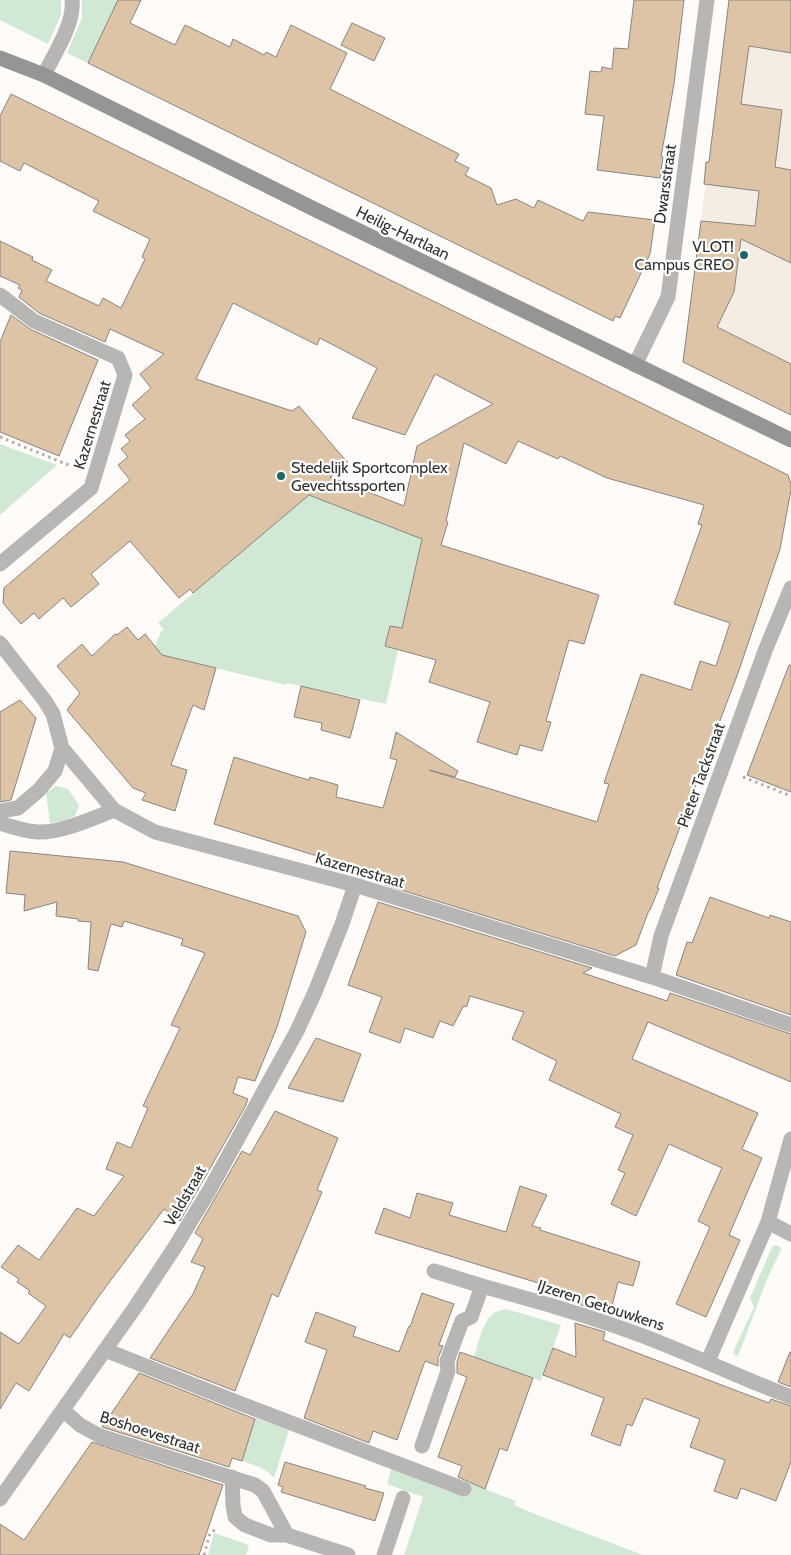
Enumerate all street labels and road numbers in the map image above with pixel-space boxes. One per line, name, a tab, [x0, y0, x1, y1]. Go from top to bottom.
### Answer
street label: Dwarsstraat	[650, 142, 680, 225]
street label: Heilig-Hartlaan	[353, 202, 453, 264]
street label: Kazernestraat	[69, 378, 115, 472]
street label: Pieter Tackstraat	[673, 719, 729, 830]
street label: Kazernestraat	[313, 848, 407, 892]
street label: Veldstraat	[160, 1162, 210, 1230]
street label: IJzeren Getouwkens	[535, 1275, 667, 1335]
street label: Boshoevestraat	[98, 1407, 203, 1457]

